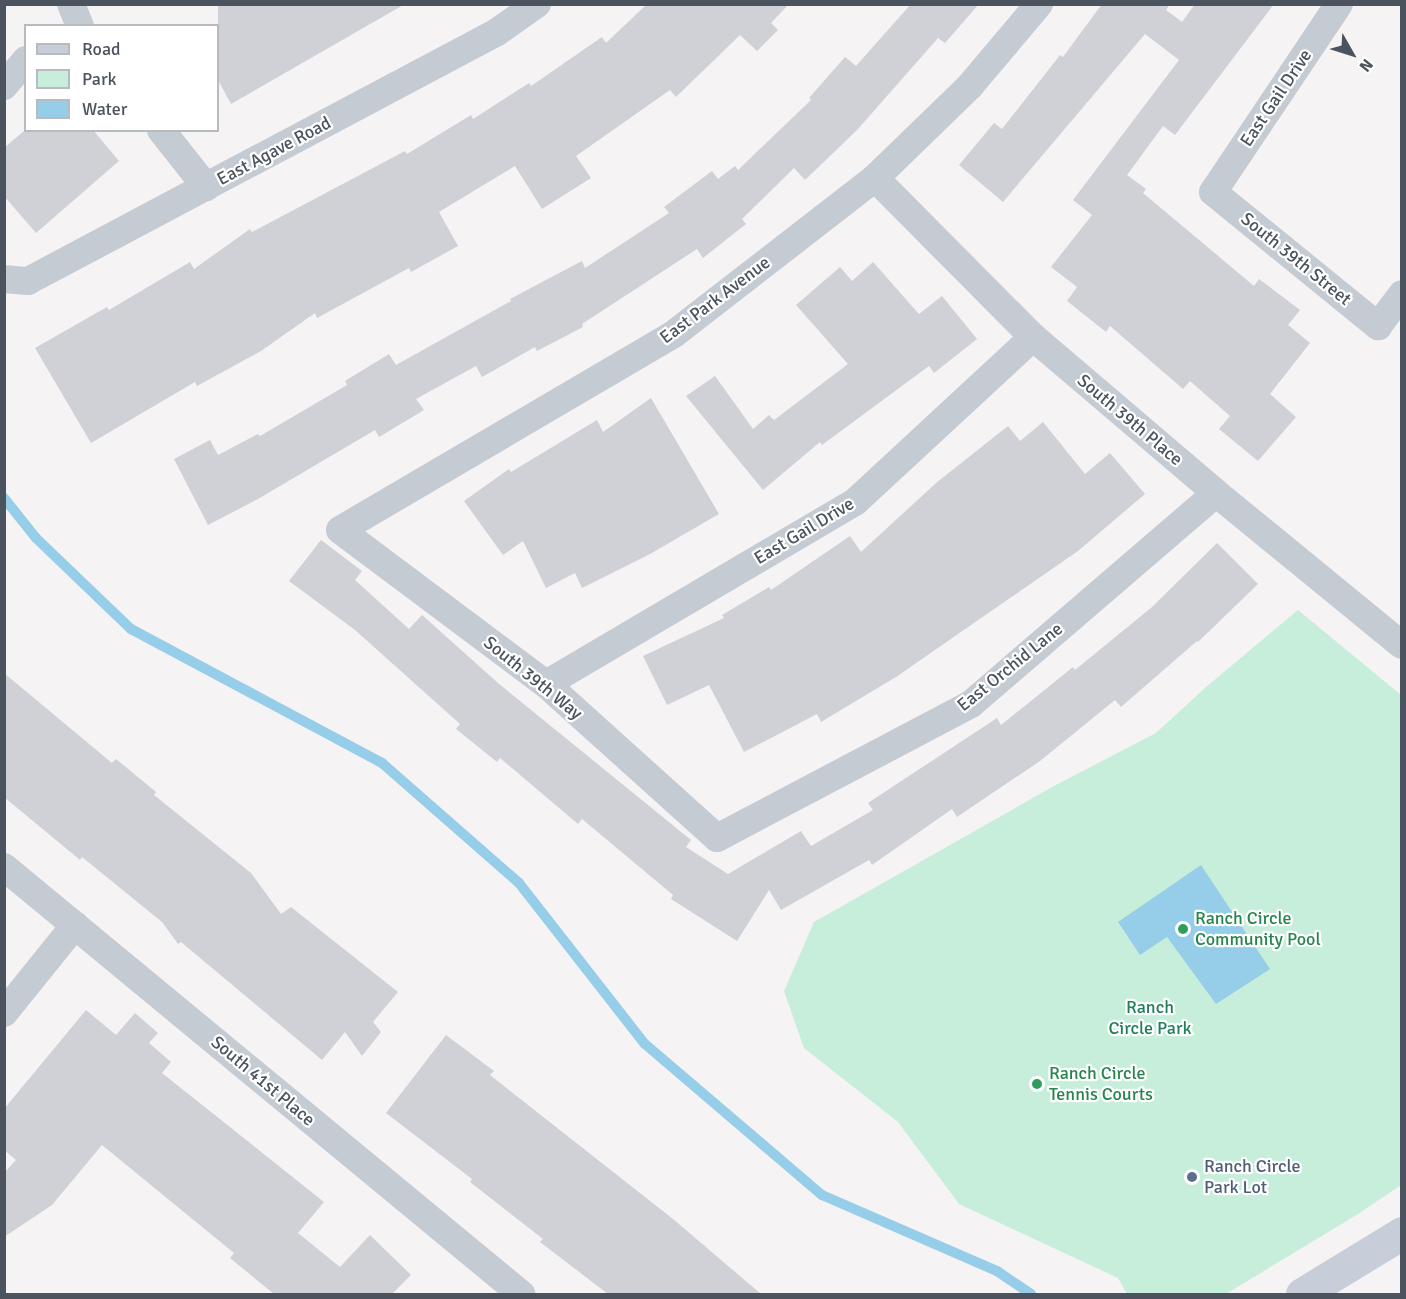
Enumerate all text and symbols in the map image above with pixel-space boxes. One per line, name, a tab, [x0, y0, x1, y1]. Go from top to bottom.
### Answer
legend	[24, 24, 219, 132]
north arrow	[1322, 24, 1382, 84]
text: Road	[82, 38, 121, 60]
street label: East Gail Drive	[1236, 45, 1316, 151]
text: N	[1355, 55, 1377, 76]
text: Park	[82, 68, 117, 90]
text: Water	[82, 98, 127, 120]
street label: East Agave Road	[213, 112, 335, 190]
street label: South 39th Street	[1236, 208, 1356, 310]
street label: East Park Avenue	[656, 252, 774, 348]
street label: South 39th Place	[1073, 370, 1187, 470]
street label: East Gail Drive	[750, 493, 858, 569]
street label: East Orchid Lane	[953, 618, 1067, 716]
street label: South 39th Way	[479, 632, 587, 724]
place label: Ranch Circle Community Pool	[1195, 908, 1321, 950]
marker: Ranch Circle Community Pool	[1176, 922, 1190, 936]
park label: Ranch Circle Park	[1108, 997, 1192, 1040]
street label: South 41st Place	[207, 1031, 319, 1131]
place label: Ranch Circle Tennis Courts	[1049, 1063, 1153, 1106]
marker: Ranch Circle Tennis Courts	[1030, 1077, 1044, 1091]
place label: Ranch Circle Park Lot	[1204, 1156, 1300, 1198]
marker: Ranch Circle Park Lot	[1185, 1170, 1199, 1184]

